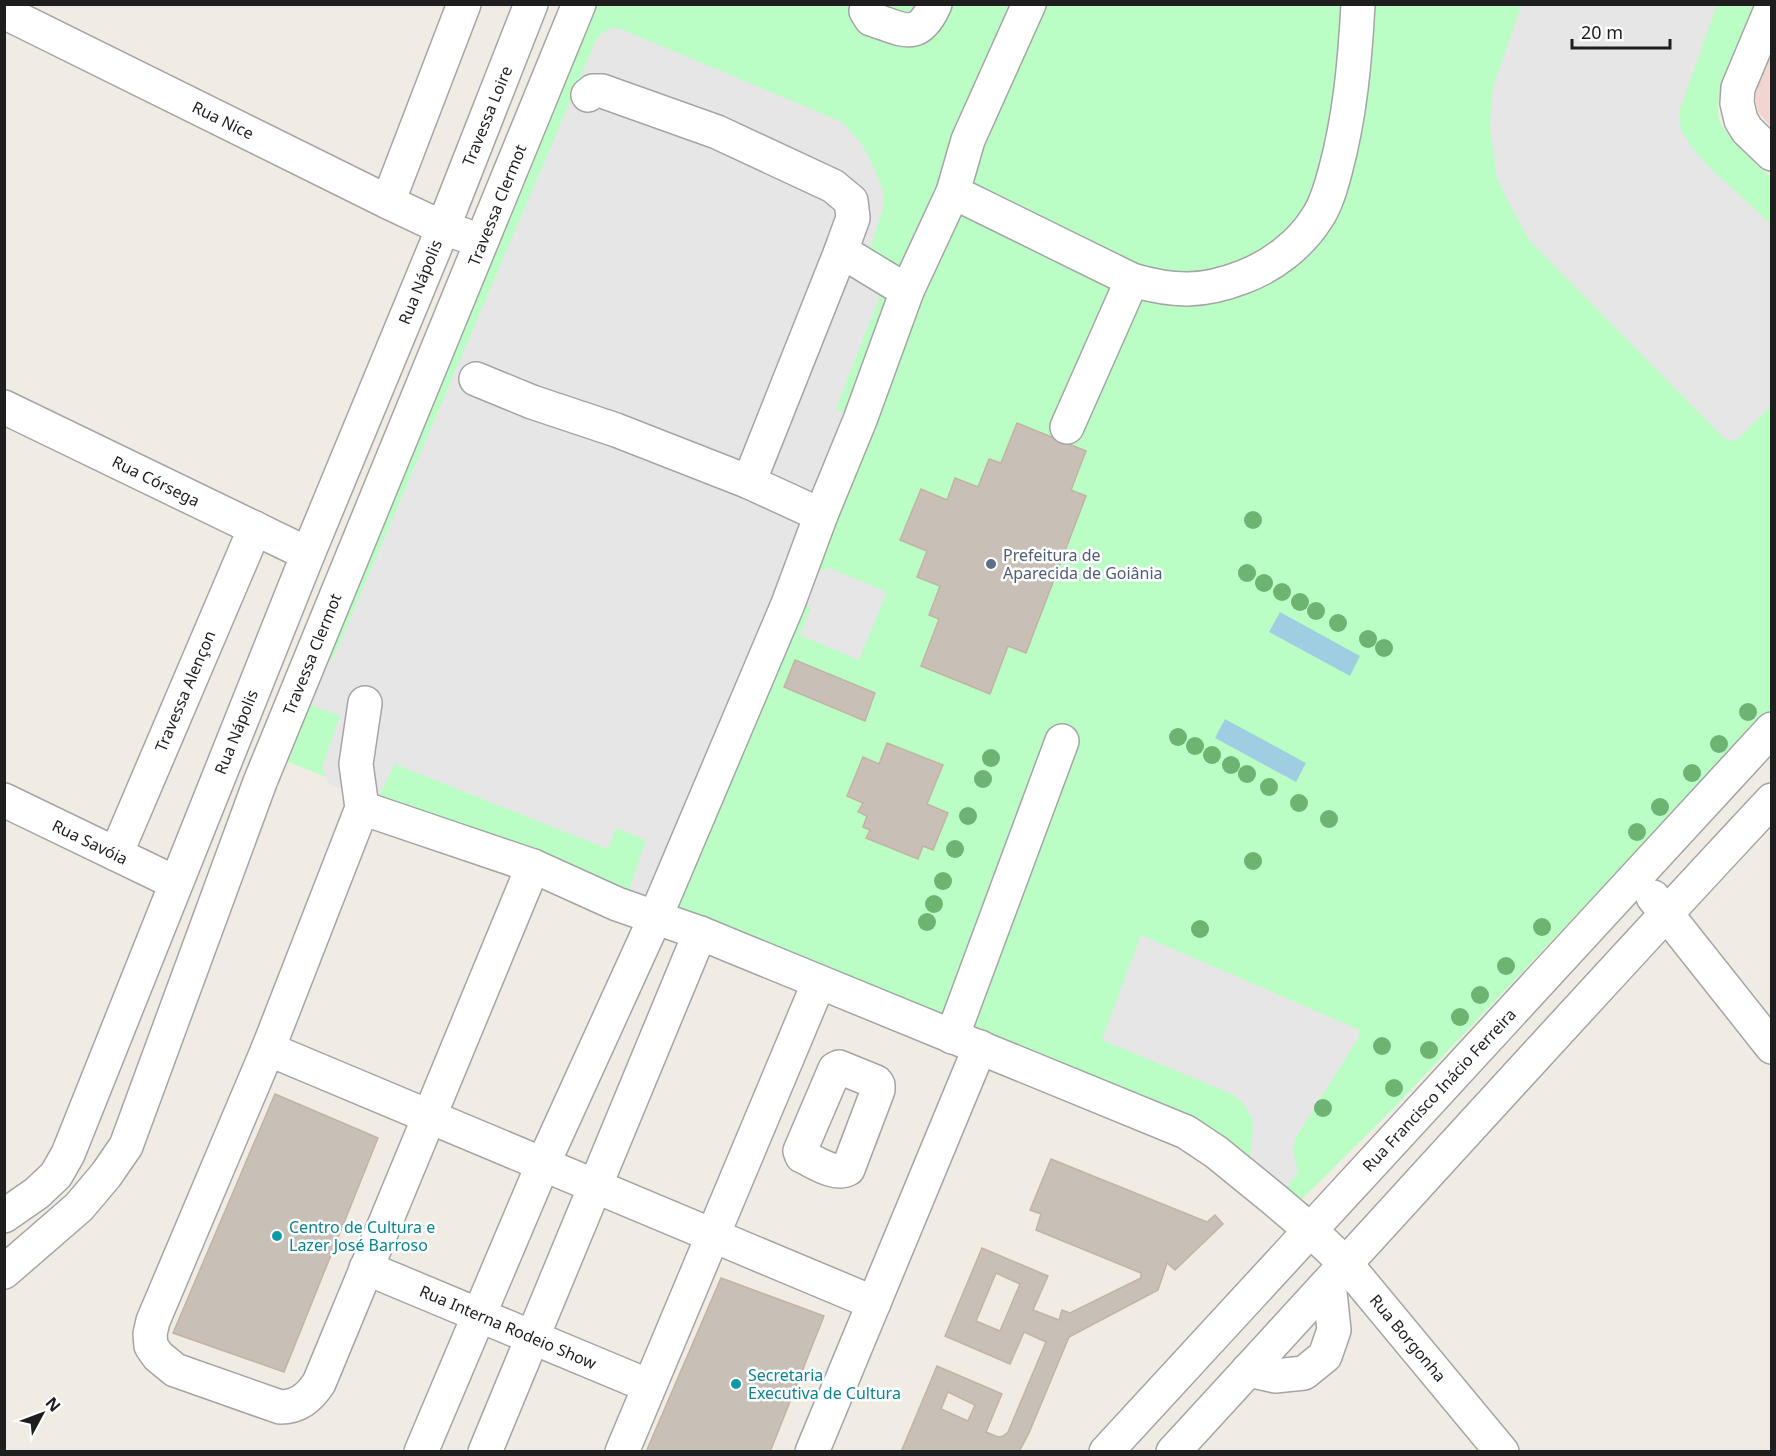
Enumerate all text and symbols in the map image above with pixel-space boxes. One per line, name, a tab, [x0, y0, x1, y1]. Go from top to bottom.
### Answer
scale bar	[1572, 12, 1670, 50]
text: 20 m	[1581, 20, 1623, 44]
street label: Travessa Loire	[457, 63, 517, 169]
street label: Rua Nice	[189, 96, 257, 144]
street label: Travessa Clermot	[463, 141, 531, 269]
street label: Rua Nápolis	[393, 236, 447, 328]
street label: Rua Córsega	[109, 450, 203, 512]
place label: Prefeitura de Aparecida de Goiânia	[1003, 544, 1163, 584]
marker: Prefeitura de Aparecida de Goiânia	[984, 557, 998, 571]
street label: Travessa Clermot	[278, 590, 346, 718]
street label: Travessa Alençon	[150, 627, 220, 755]
street label: Rua Nápolis	[209, 686, 263, 778]
street label: Rua Savóia	[48, 814, 132, 870]
street label: Rua Francisco Inácio Ferreira	[1357, 1004, 1521, 1176]
place label: Centro de Cultura e Lazer José Barroso	[289, 1216, 435, 1256]
marker: Centro de Cultura e Lazer José Barroso	[270, 1229, 284, 1243]
street label: Rua Interna Rodeio Show	[416, 1280, 600, 1374]
street label: Rua Borgonha	[1365, 1290, 1451, 1386]
place label: Secretaria Executiva de Cultura	[748, 1364, 901, 1404]
marker: Secretaria Executiva de Cultura	[729, 1377, 743, 1391]
north arrow	[12, 1384, 72, 1444]
text: N	[41, 1392, 66, 1416]

